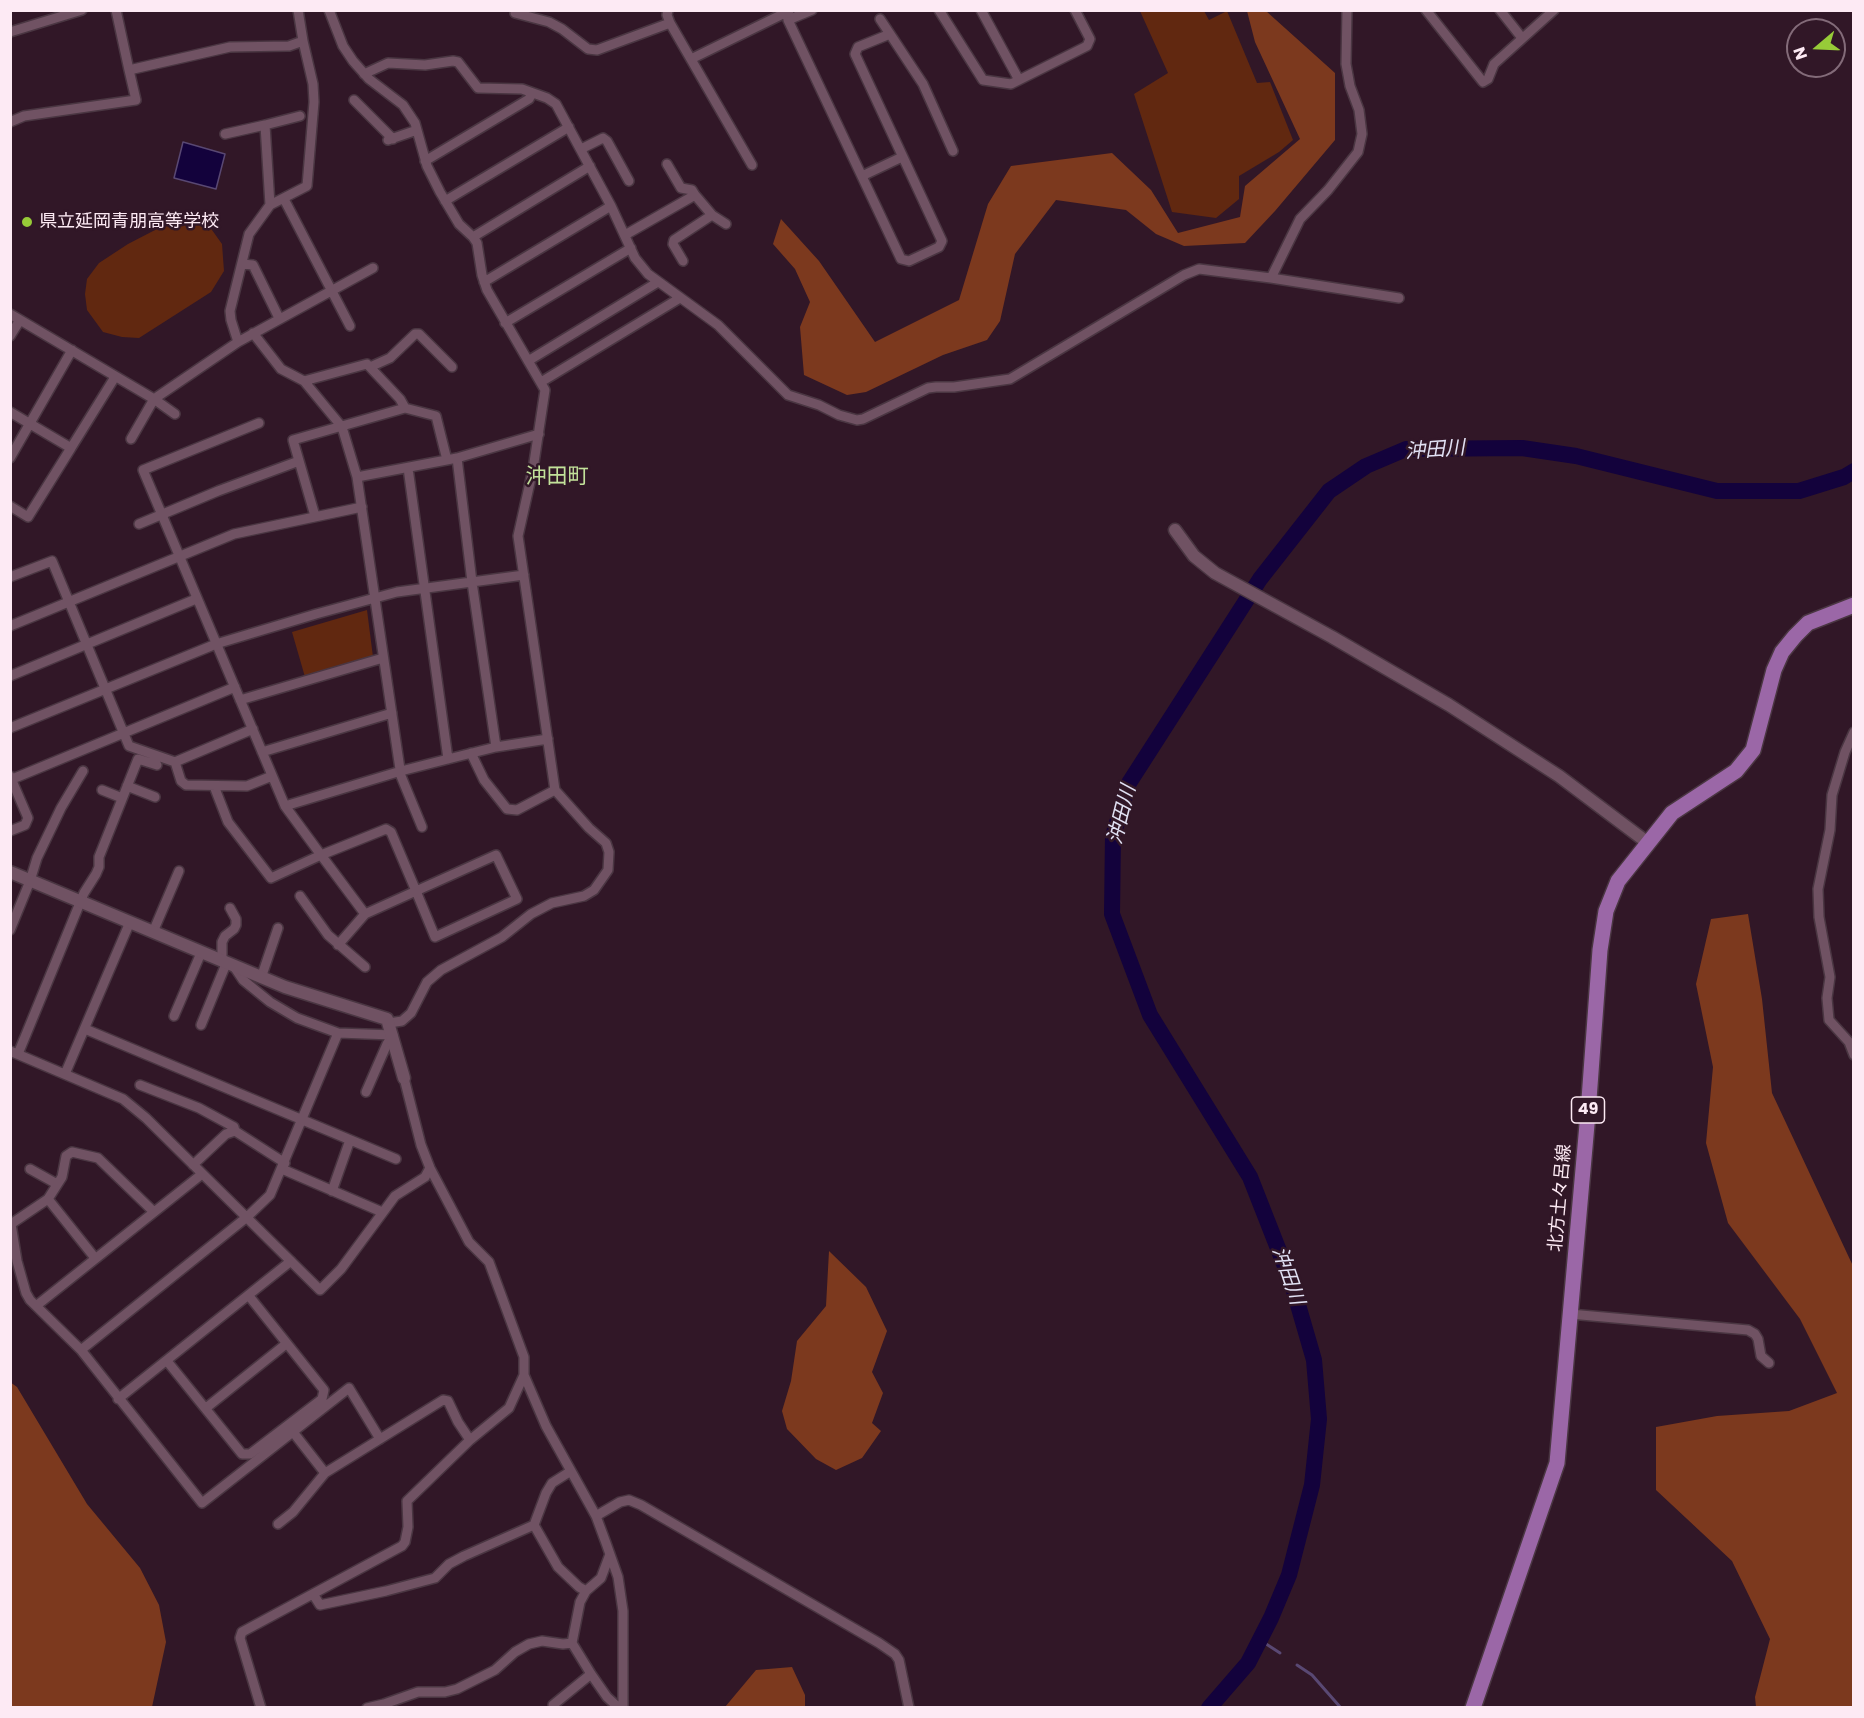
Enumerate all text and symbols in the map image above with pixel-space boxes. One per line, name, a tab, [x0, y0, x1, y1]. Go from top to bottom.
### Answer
north arrow	[1786, 18, 1846, 78]
text: N	[1788, 44, 1813, 63]
place label: 県立延岡青朋高等学校	[39, 211, 219, 233]
marker: 県立延岡青朋高等学校	[20, 215, 34, 229]
water label: 沖田川	[1404, 437, 1466, 465]
district label: 沖田町	[526, 465, 588, 491]
water label: 沖田川	[1104, 783, 1142, 847]
road number: 49	[1572, 1097, 1604, 1123]
street label: 北方土々呂線	[1546, 1143, 1576, 1253]
water label: 沖田川	[1266, 1244, 1308, 1308]

